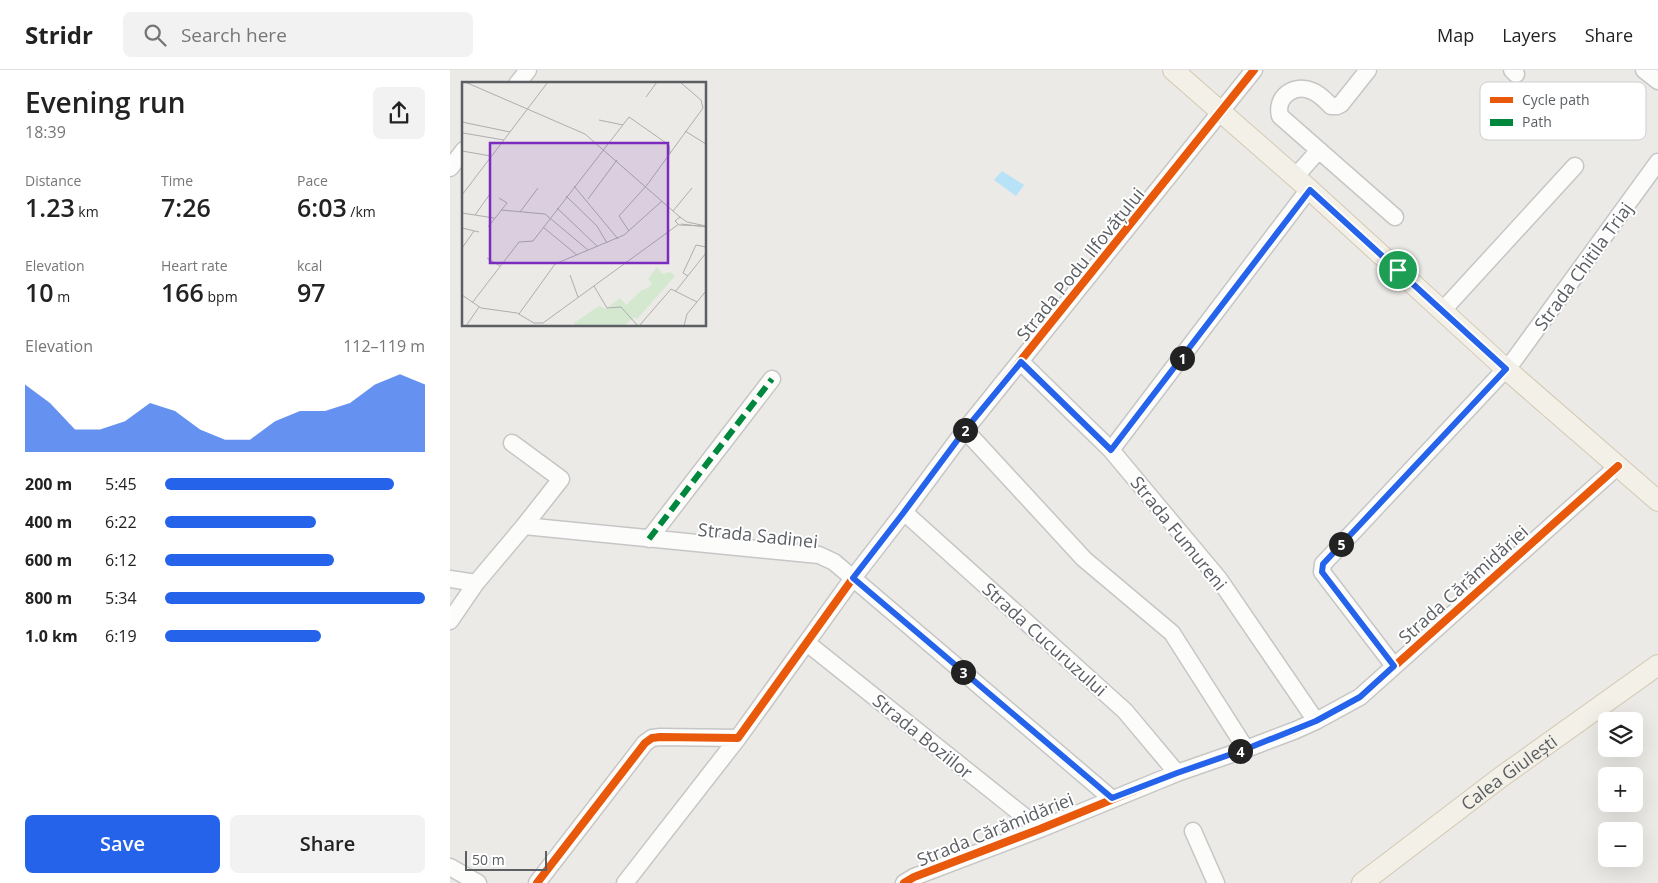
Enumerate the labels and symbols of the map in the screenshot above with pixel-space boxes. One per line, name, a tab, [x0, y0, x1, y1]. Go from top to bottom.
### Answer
inset map	[462, 82, 706, 326]
legend	[1480, 82, 1646, 140]
text: Cycle path	[1522, 90, 1590, 109]
text: Path	[1522, 112, 1552, 131]
street label: Strada Podu Ilfovățului	[1011, 182, 1149, 346]
street label: Strada Chitila Triaj	[1528, 197, 1638, 335]
pin	[1377, 249, 1419, 291]
pin: 1	[1170, 346, 1194, 370]
pin: 2	[952, 418, 978, 442]
street label: Strada Fumureni	[1125, 471, 1233, 595]
street label: Strada Sadinei	[697, 517, 819, 553]
street label: Strada Cărămidăriei	[1393, 519, 1533, 649]
pin: 5	[1328, 532, 1354, 556]
street label: Strada Cucuruzului	[978, 577, 1112, 701]
pin: 3	[950, 660, 976, 684]
street label: Strada Boziilor	[868, 688, 978, 784]
street label: Calea Giulești	[1456, 729, 1562, 815]
pin: 4	[1228, 738, 1252, 764]
street label: Strada Cărămidăriei	[913, 787, 1077, 871]
scale bar	[465, 848, 548, 871]

